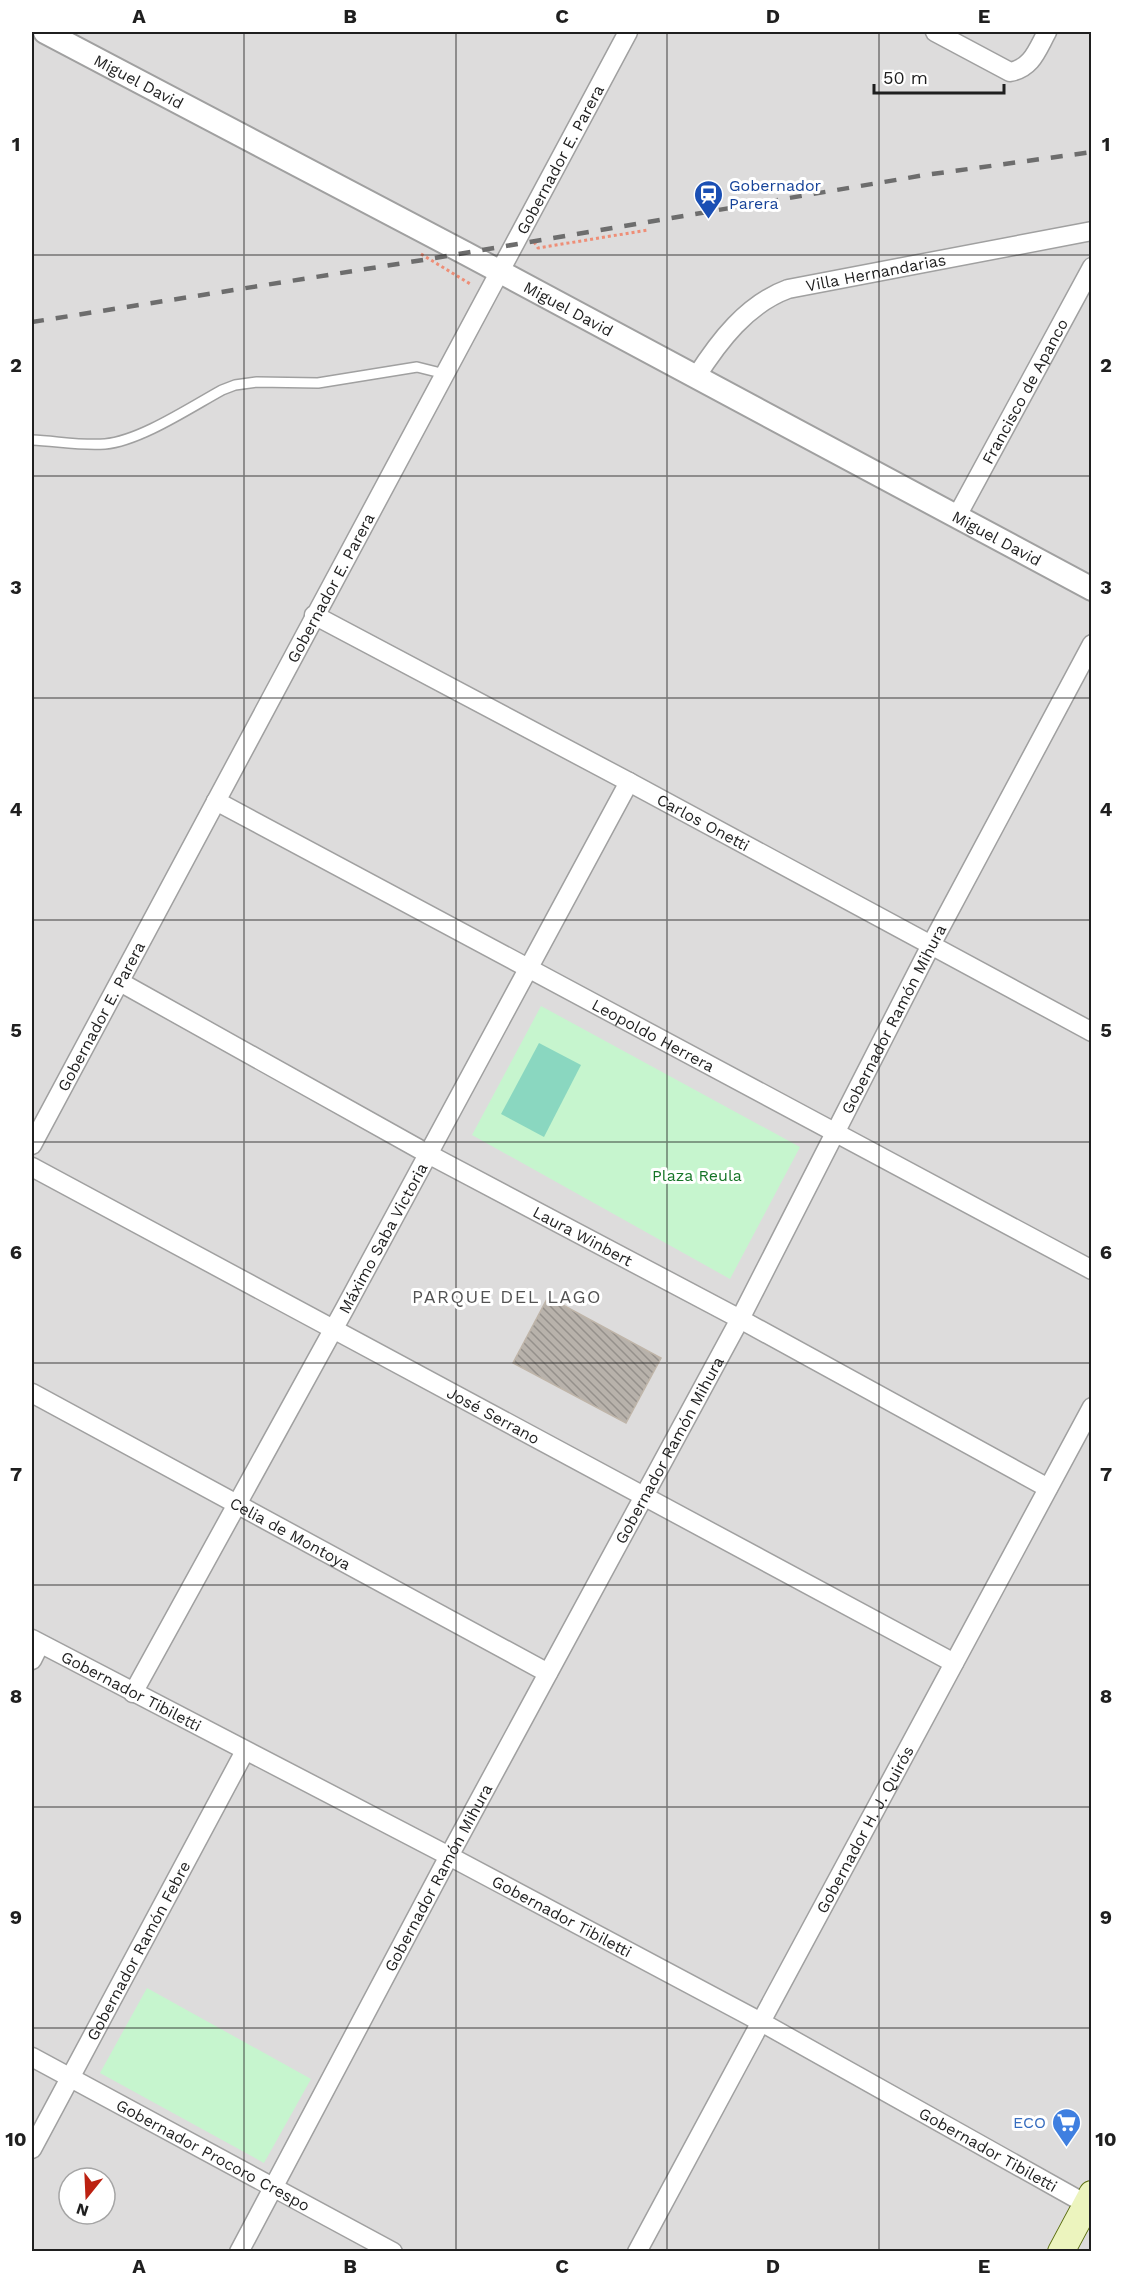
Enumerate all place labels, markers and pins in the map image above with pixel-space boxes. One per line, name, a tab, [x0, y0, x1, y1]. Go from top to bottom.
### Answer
place label: Gobernador Parera	[729, 176, 822, 213]
station icon: Gobernador Parera	[692, 178, 724, 220]
supermarket icon: ECO	[1051, 2106, 1083, 2148]
place label: ECO	[1013, 2113, 1046, 2132]

